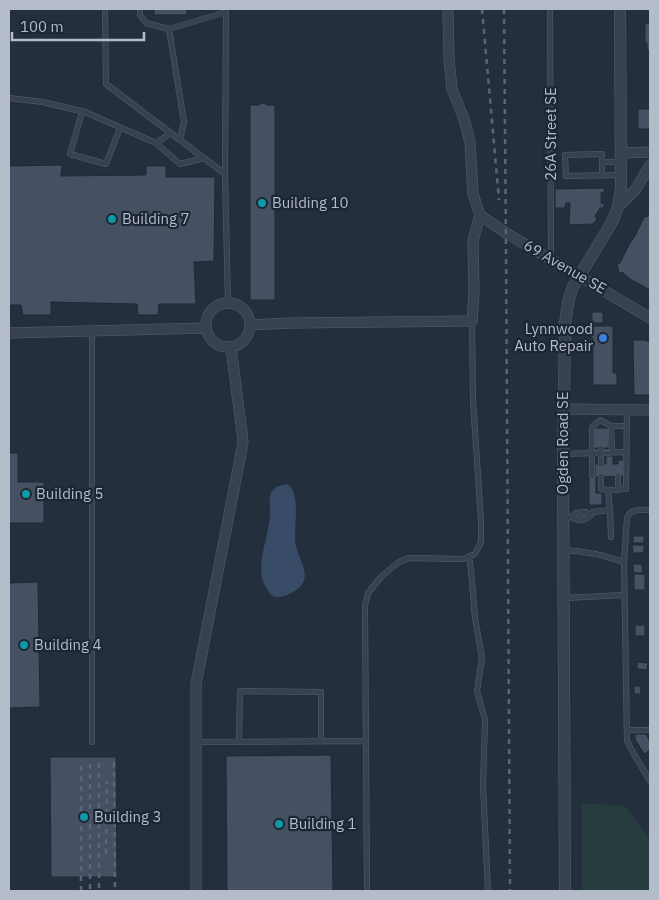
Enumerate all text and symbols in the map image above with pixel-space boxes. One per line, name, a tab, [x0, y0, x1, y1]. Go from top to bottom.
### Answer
scale bar	[12, 10, 145, 42]
text: 100 m	[20, 17, 64, 36]
street label: 26A Street SE	[541, 87, 560, 181]
place label: Building 10	[272, 193, 349, 212]
marker: Building 10	[256, 197, 268, 209]
place label: Building 7	[122, 209, 190, 228]
marker: Building 7	[106, 213, 118, 225]
street label: 69 Avenue SE	[520, 235, 610, 298]
place label: Lynnwood Auto Repair	[514, 319, 593, 355]
marker: Lynnwood Auto Repair	[597, 332, 609, 344]
street label: Ogden Road SE	[553, 392, 572, 494]
place label: Building 5	[36, 484, 104, 503]
marker: Building 5	[20, 488, 32, 500]
place label: Building 4	[34, 635, 102, 654]
marker: Building 4	[18, 639, 30, 651]
place label: Building 3	[94, 807, 162, 826]
marker: Building 3	[78, 811, 90, 823]
place label: Building 1	[289, 814, 357, 833]
marker: Building 1	[273, 818, 285, 830]

